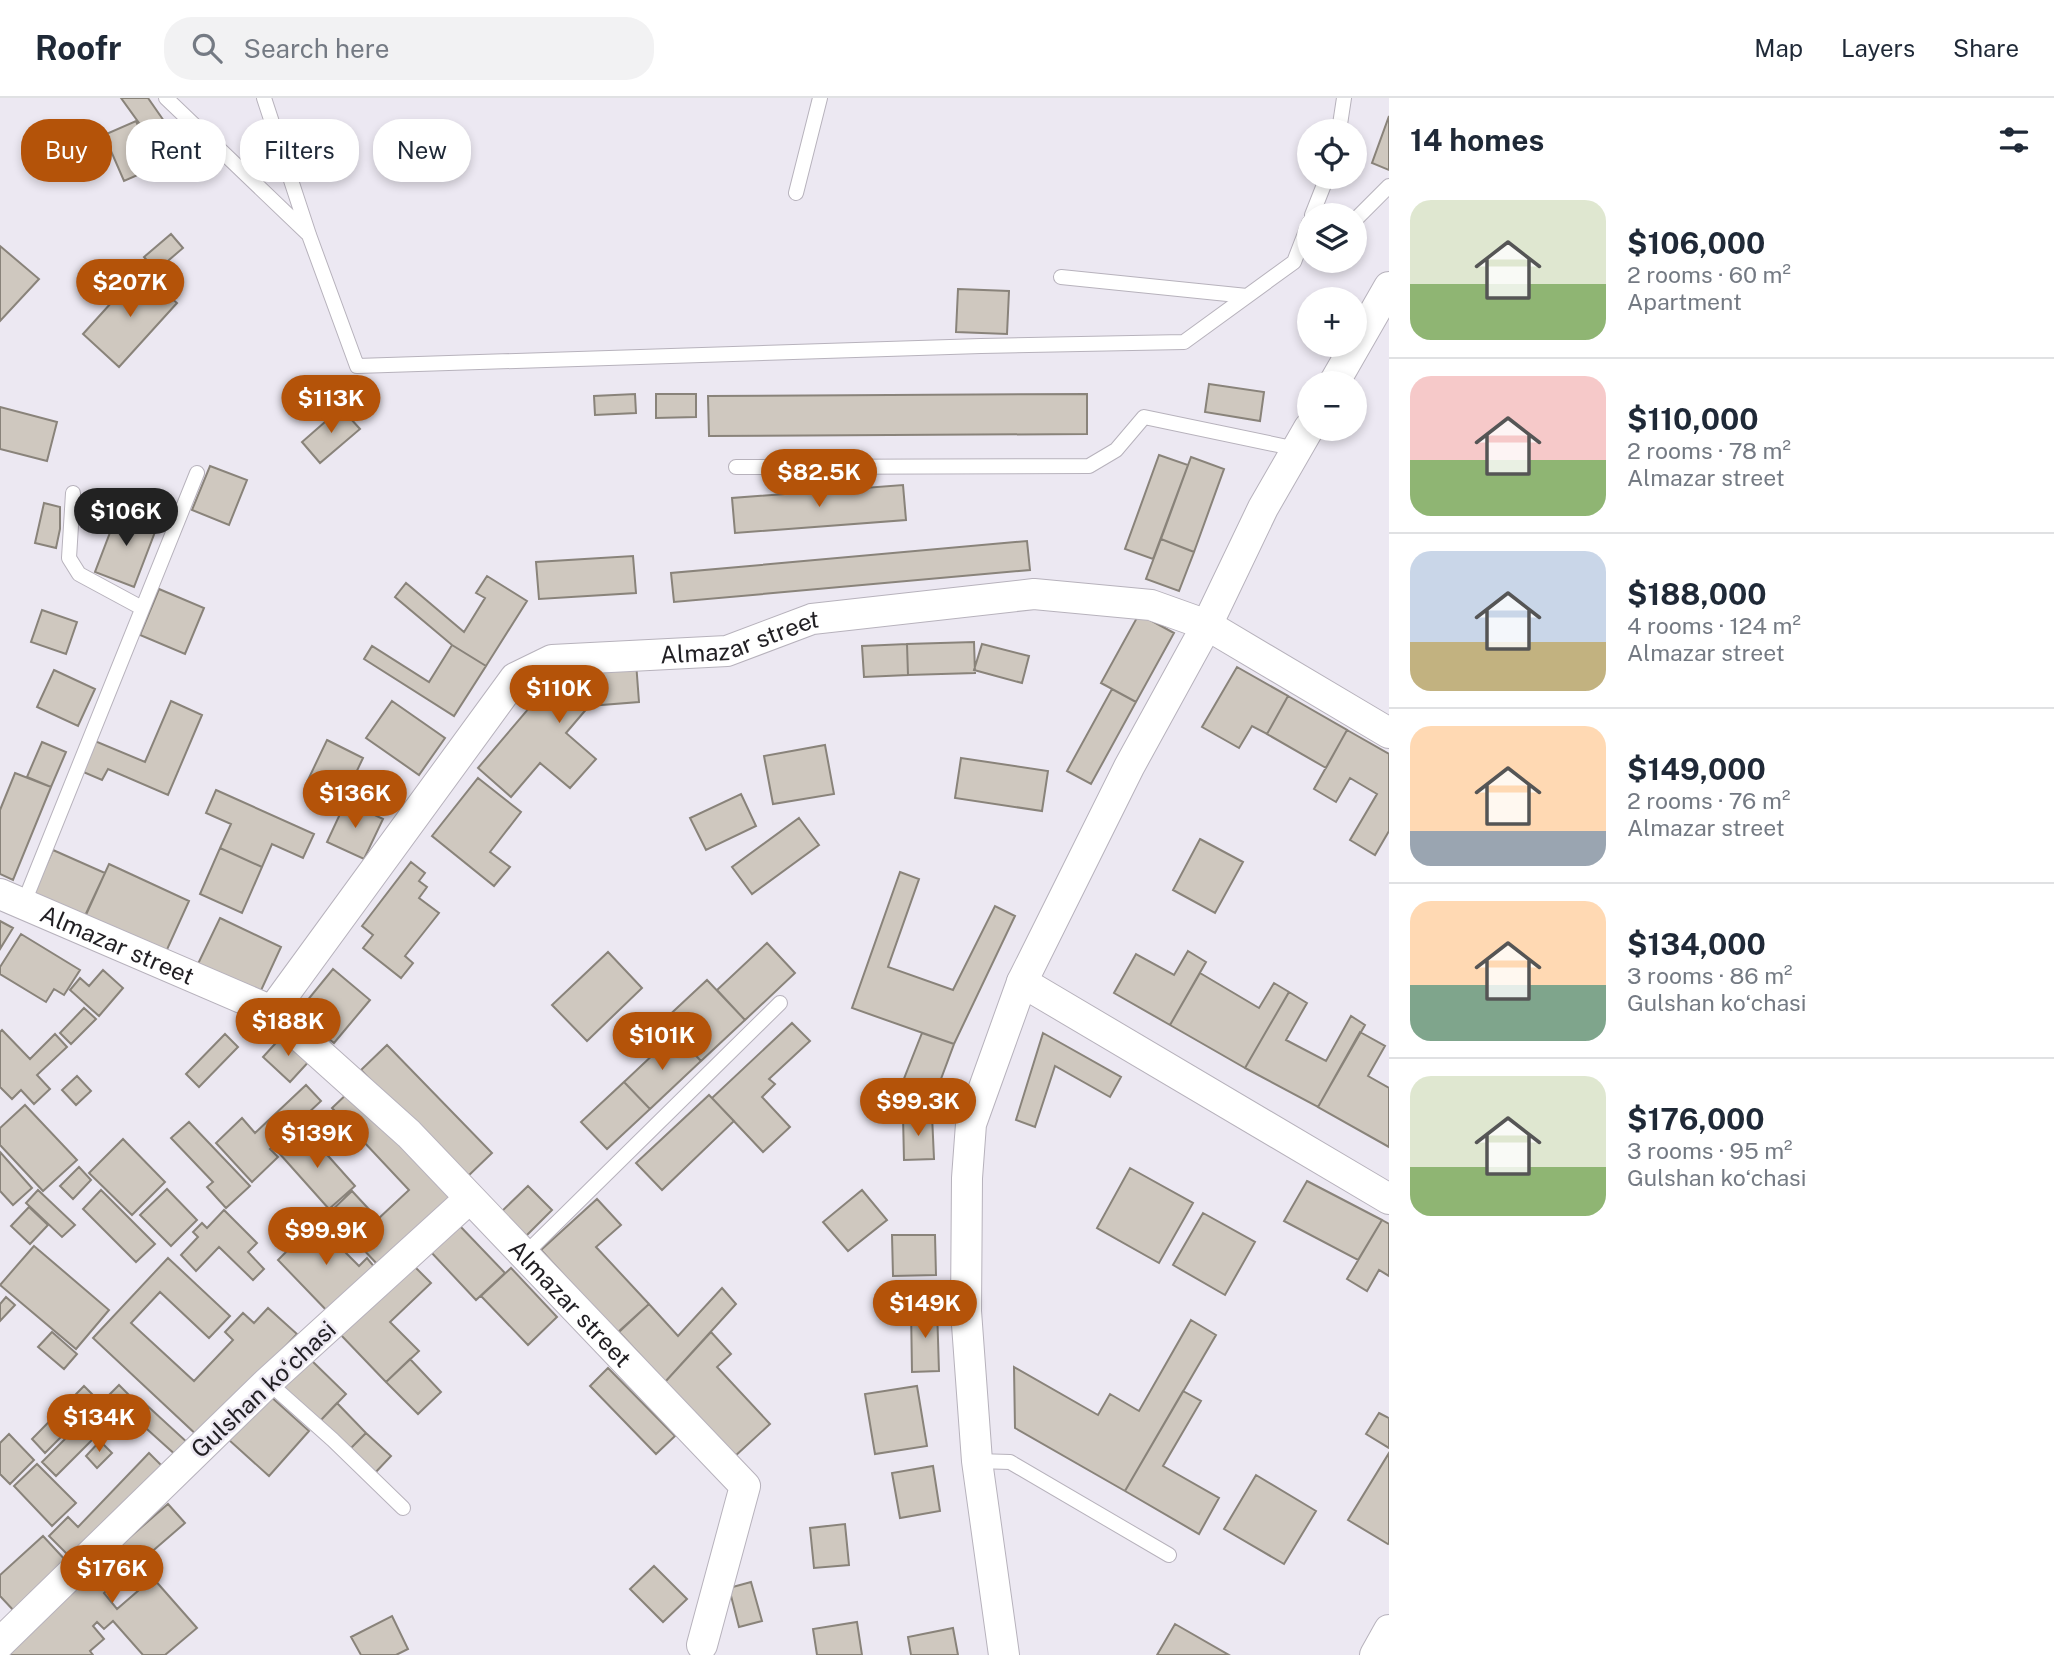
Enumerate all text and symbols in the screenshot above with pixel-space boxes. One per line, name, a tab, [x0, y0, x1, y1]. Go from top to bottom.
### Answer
search box	[164, 17, 654, 80]
text: Roofr	[35, 29, 122, 67]
icon: search	[188, 29, 226, 67]
text: Search here	[244, 33, 390, 64]
text: Map	[1754, 34, 1803, 62]
text: Layers	[1841, 34, 1915, 62]
text: Share	[1953, 34, 2019, 62]
chip: Buy	[21, 119, 112, 182]
chip: Rent	[126, 119, 226, 182]
chip: Filters	[240, 119, 359, 182]
chip: New	[373, 119, 471, 182]
map controls	[1297, 119, 1367, 441]
button: locate	[1297, 119, 1367, 189]
icon: filters	[1995, 121, 2033, 159]
text: 14 homes	[1410, 122, 1544, 158]
button: layers	[1297, 203, 1367, 273]
text: $106,000	[1627, 225, 1765, 261]
icon: home	[1466, 228, 1550, 312]
pin: $207K	[81, 260, 179, 319]
text: 2 rooms · 60 m²	[1627, 261, 1791, 288]
text: $207K	[92, 268, 168, 295]
button: +	[1297, 287, 1367, 357]
text: Apartment	[1627, 288, 1742, 315]
button: −	[1297, 371, 1367, 441]
pin: $113K	[282, 376, 380, 435]
text: $113K	[297, 384, 365, 411]
text: $110,000	[1627, 401, 1759, 437]
icon: home	[1466, 404, 1550, 488]
text: 2 rooms · 78 m²	[1627, 437, 1791, 464]
pin: $82.5K	[762, 450, 876, 509]
text: $82.5K	[777, 458, 861, 485]
text: Almazar street	[1627, 464, 1785, 491]
pin: $106K	[77, 489, 175, 548]
text: $106K	[90, 497, 162, 524]
text: $188,000	[1627, 576, 1767, 612]
icon: home	[1466, 579, 1550, 663]
street label: Almazar street	[659, 604, 820, 668]
text: 4 rooms · 124 m²	[1627, 612, 1801, 639]
text: Almazar street	[1627, 639, 1785, 666]
pin: $110K	[510, 666, 608, 725]
text: $110K	[526, 674, 592, 701]
text: $149,000	[1627, 751, 1766, 787]
icon: home	[1466, 754, 1550, 838]
pin: $136K	[306, 770, 404, 830]
text: $136K	[319, 779, 391, 806]
text: 2 rooms · 76 m²	[1627, 787, 1790, 814]
text: Almazar street	[1627, 814, 1785, 841]
street label: Almazar street	[36, 899, 199, 990]
text: $134,000	[1627, 926, 1766, 962]
icon: home	[1466, 929, 1550, 1013]
text: 3 rooms · 86 m²	[1627, 962, 1793, 989]
text: Gulshan koʻchasi	[1627, 989, 1806, 1016]
pin: $188K	[239, 998, 337, 1058]
text: $188K	[252, 1007, 324, 1034]
pin: $101K	[613, 1012, 711, 1072]
text: $101K	[629, 1021, 695, 1048]
pin: $99.3K	[861, 1079, 975, 1138]
text: $99.3K	[876, 1087, 960, 1114]
text: $176,000	[1627, 1101, 1765, 1137]
icon: home	[1466, 1104, 1550, 1188]
pin: $139K	[268, 1110, 366, 1170]
text: $139K	[281, 1119, 353, 1146]
text: 3 rooms · 95 m²	[1627, 1137, 1793, 1164]
text: Gulshan koʻchasi	[1627, 1164, 1806, 1191]
pin: $99.9K	[269, 1208, 383, 1267]
text: $99.9K	[284, 1216, 368, 1243]
street label: Almazar street	[503, 1234, 637, 1372]
pin: $149K	[876, 1280, 974, 1340]
text: $149K	[889, 1289, 961, 1316]
street label: Gulshan koʻchasi	[185, 1315, 341, 1463]
pin: $134K	[50, 1394, 148, 1454]
text: $134K	[63, 1403, 135, 1430]
pin: $176K	[63, 1546, 161, 1605]
text: $176K	[76, 1554, 148, 1581]

